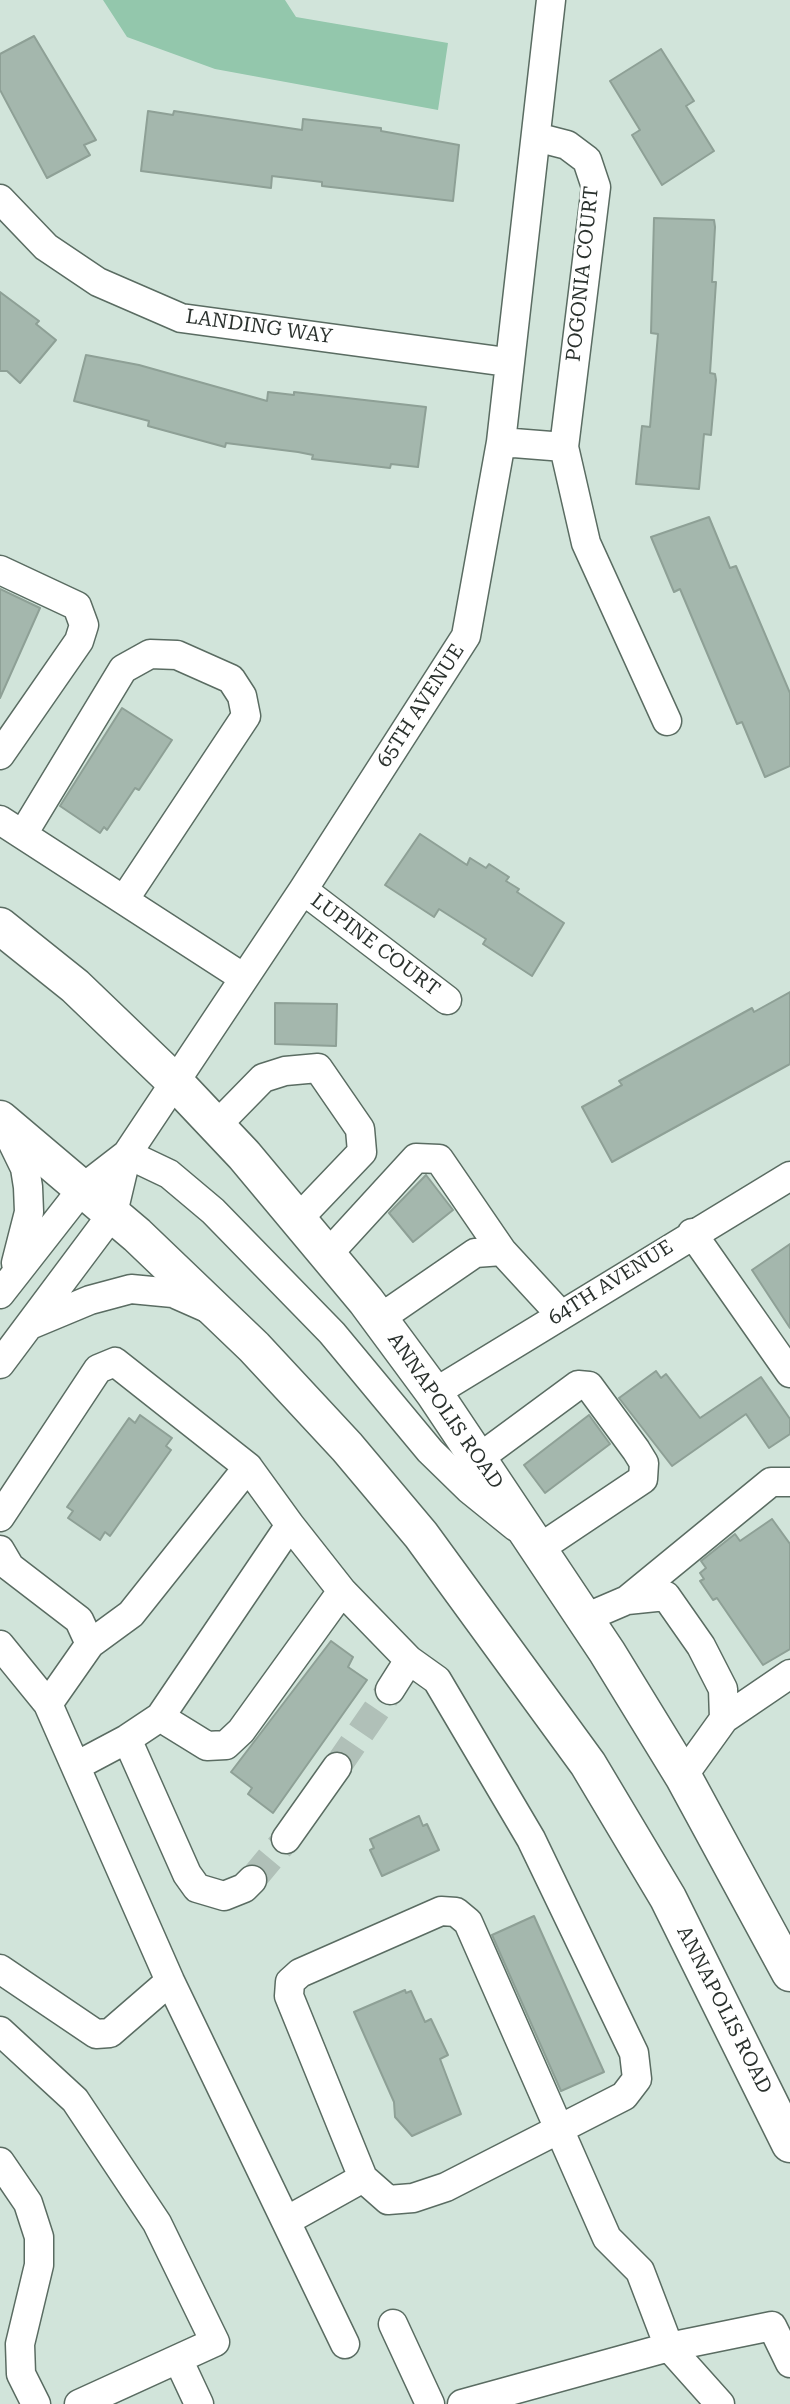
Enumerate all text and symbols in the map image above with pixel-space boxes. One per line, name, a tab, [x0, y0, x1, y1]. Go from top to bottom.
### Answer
street label: POGONIA COURT	[562, 185, 604, 363]
street label: LANDING WAY	[184, 305, 334, 349]
street label: 65TH AVENUE	[372, 640, 470, 772]
street label: LUPINE COURT	[306, 889, 444, 1001]
street label: 64TH AVENUE	[544, 1235, 678, 1331]
street label: ANNAPOLIS ROAD	[382, 1328, 508, 1494]
street label: ANNAPOLIS ROAD	[671, 1922, 777, 2098]

